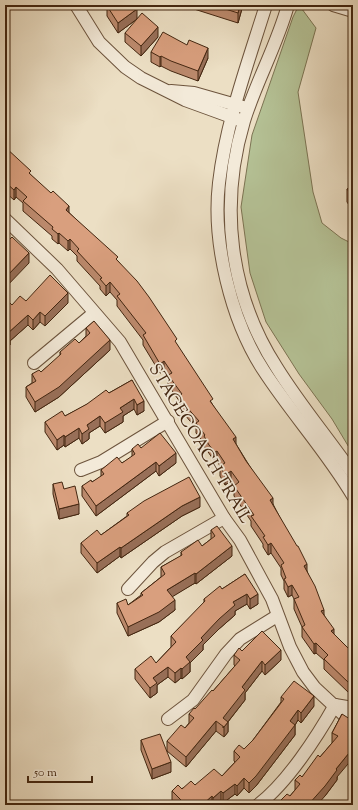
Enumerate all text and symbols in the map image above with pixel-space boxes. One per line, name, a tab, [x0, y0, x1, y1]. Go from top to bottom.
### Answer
street label: STAGECOACH TRAIL	[142, 360, 257, 529]
scale bar	[28, 758, 92, 784]
text: 50 m	[33, 764, 57, 782]

